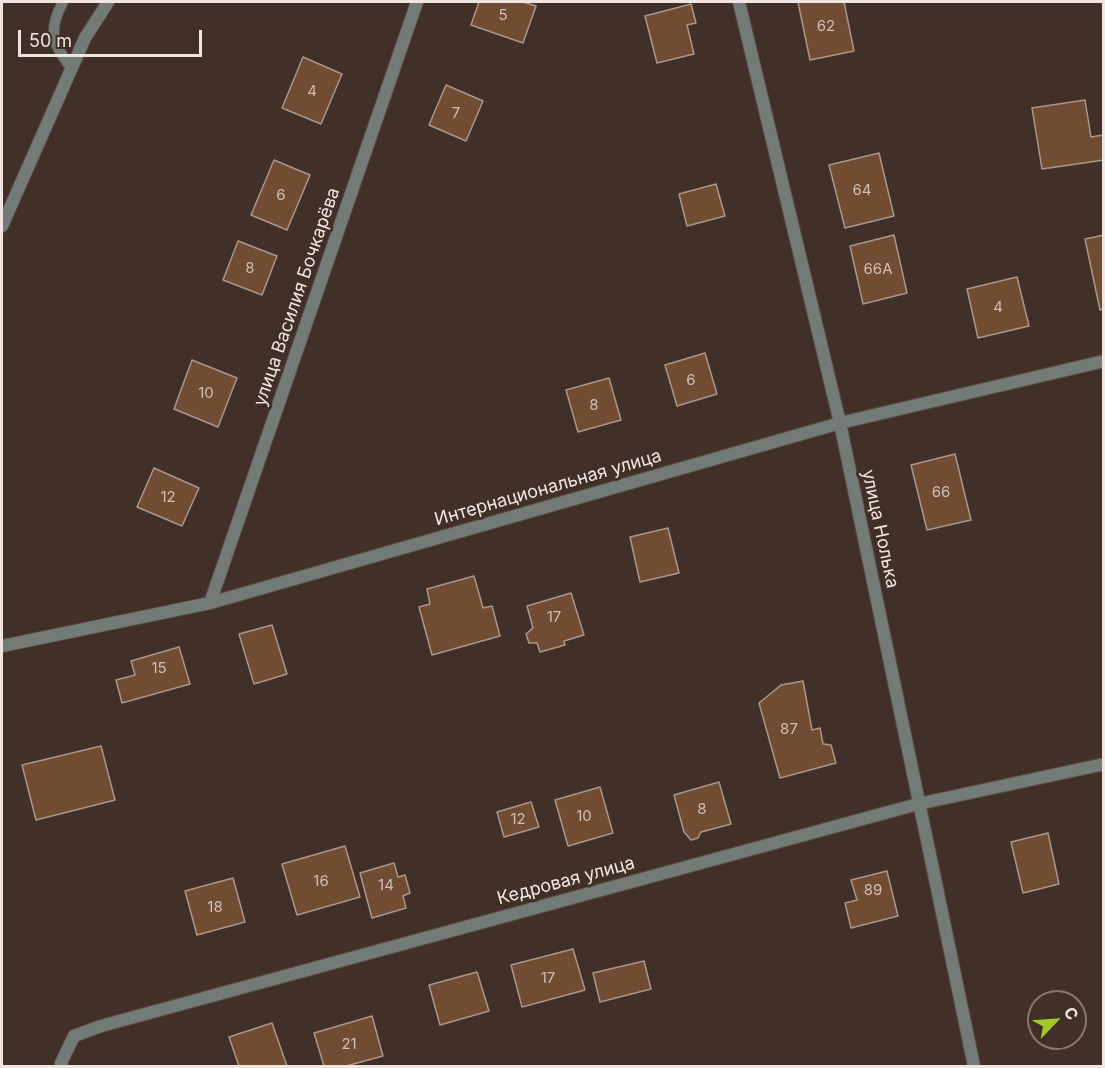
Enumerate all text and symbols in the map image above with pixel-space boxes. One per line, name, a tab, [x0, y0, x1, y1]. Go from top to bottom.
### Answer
house number: 5	[498, 6, 508, 24]
house number: 62	[817, 17, 835, 35]
scale bar	[21, 18, 206, 56]
text: 50 m	[29, 30, 72, 51]
house number: 4	[307, 82, 317, 100]
house number: 7	[452, 104, 460, 122]
house number: 64	[853, 181, 871, 199]
street label: улица Василия Бочкарёва	[249, 185, 345, 409]
house number: 6	[276, 186, 286, 204]
house number: 8	[245, 259, 255, 277]
house number: 66А	[864, 260, 892, 278]
house number: 4	[993, 298, 1003, 316]
house number: 6	[686, 371, 696, 389]
house number: 10	[198, 384, 214, 402]
house number: 8	[589, 396, 599, 414]
street label: Интернациональная улица	[432, 445, 664, 531]
street label: улица Нолька	[857, 468, 903, 590]
house number: 66	[932, 483, 950, 501]
house number: 12	[160, 488, 176, 506]
house number: 17	[547, 608, 561, 626]
house number: 15	[151, 659, 167, 677]
house number: 87	[780, 720, 798, 738]
house number: 8	[697, 800, 707, 818]
house number: 10	[576, 807, 592, 825]
house number: 12	[510, 810, 526, 828]
street label: Кедровая улица	[495, 852, 637, 910]
house number: 16	[313, 872, 329, 890]
house number: 14	[378, 876, 394, 894]
house number: 89	[864, 881, 882, 899]
house number: 18	[207, 898, 223, 916]
house number: 17	[541, 969, 555, 987]
north arrow	[1027, 990, 1087, 1050]
text: С	[1060, 1004, 1083, 1023]
house number: 21	[341, 1035, 357, 1053]

